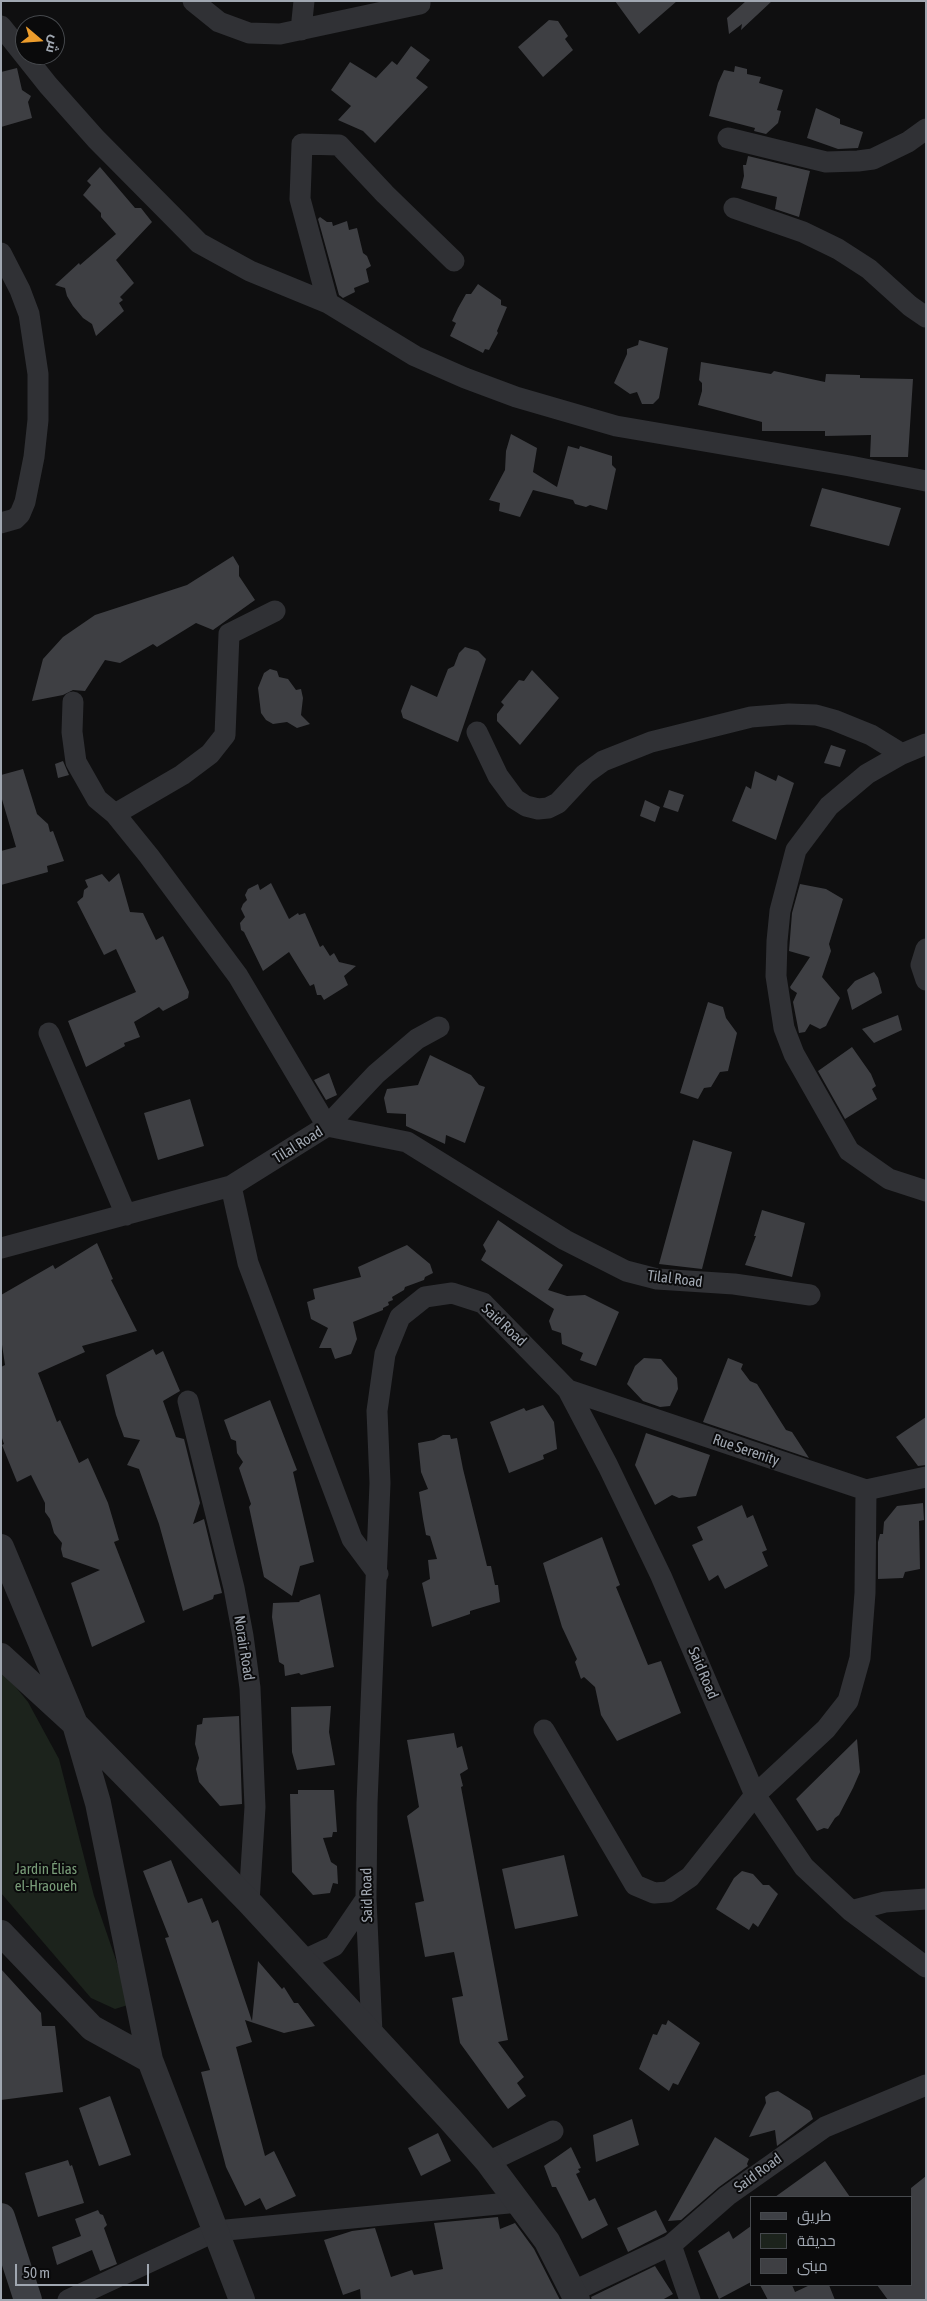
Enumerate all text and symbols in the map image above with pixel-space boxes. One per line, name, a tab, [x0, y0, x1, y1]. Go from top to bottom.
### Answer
north arrow	[15, 15, 65, 65]
text: ش	[43, 33, 64, 55]
street label: Tilal Road	[270, 1123, 326, 1167]
street label: Tilal Road	[646, 1267, 704, 1291]
street label: Said Road	[478, 1300, 530, 1350]
street label: Rue Serenity	[710, 1430, 782, 1470]
street label: Norair Road	[230, 1614, 258, 1682]
street label: Said Road	[684, 1644, 722, 1702]
park label: Jardin Élias el-Hraoueh	[15, 1860, 77, 1895]
street label: Said Road	[358, 1868, 376, 1922]
street label: Said Road	[731, 2150, 785, 2196]
legend	[750, 2196, 912, 2286]
text: طريق	[797, 2207, 831, 2224]
text: حديقة	[797, 2232, 836, 2249]
scale bar	[18, 2254, 151, 2286]
text: مبنى	[797, 2257, 828, 2274]
text: 50 m	[23, 2264, 50, 2281]

